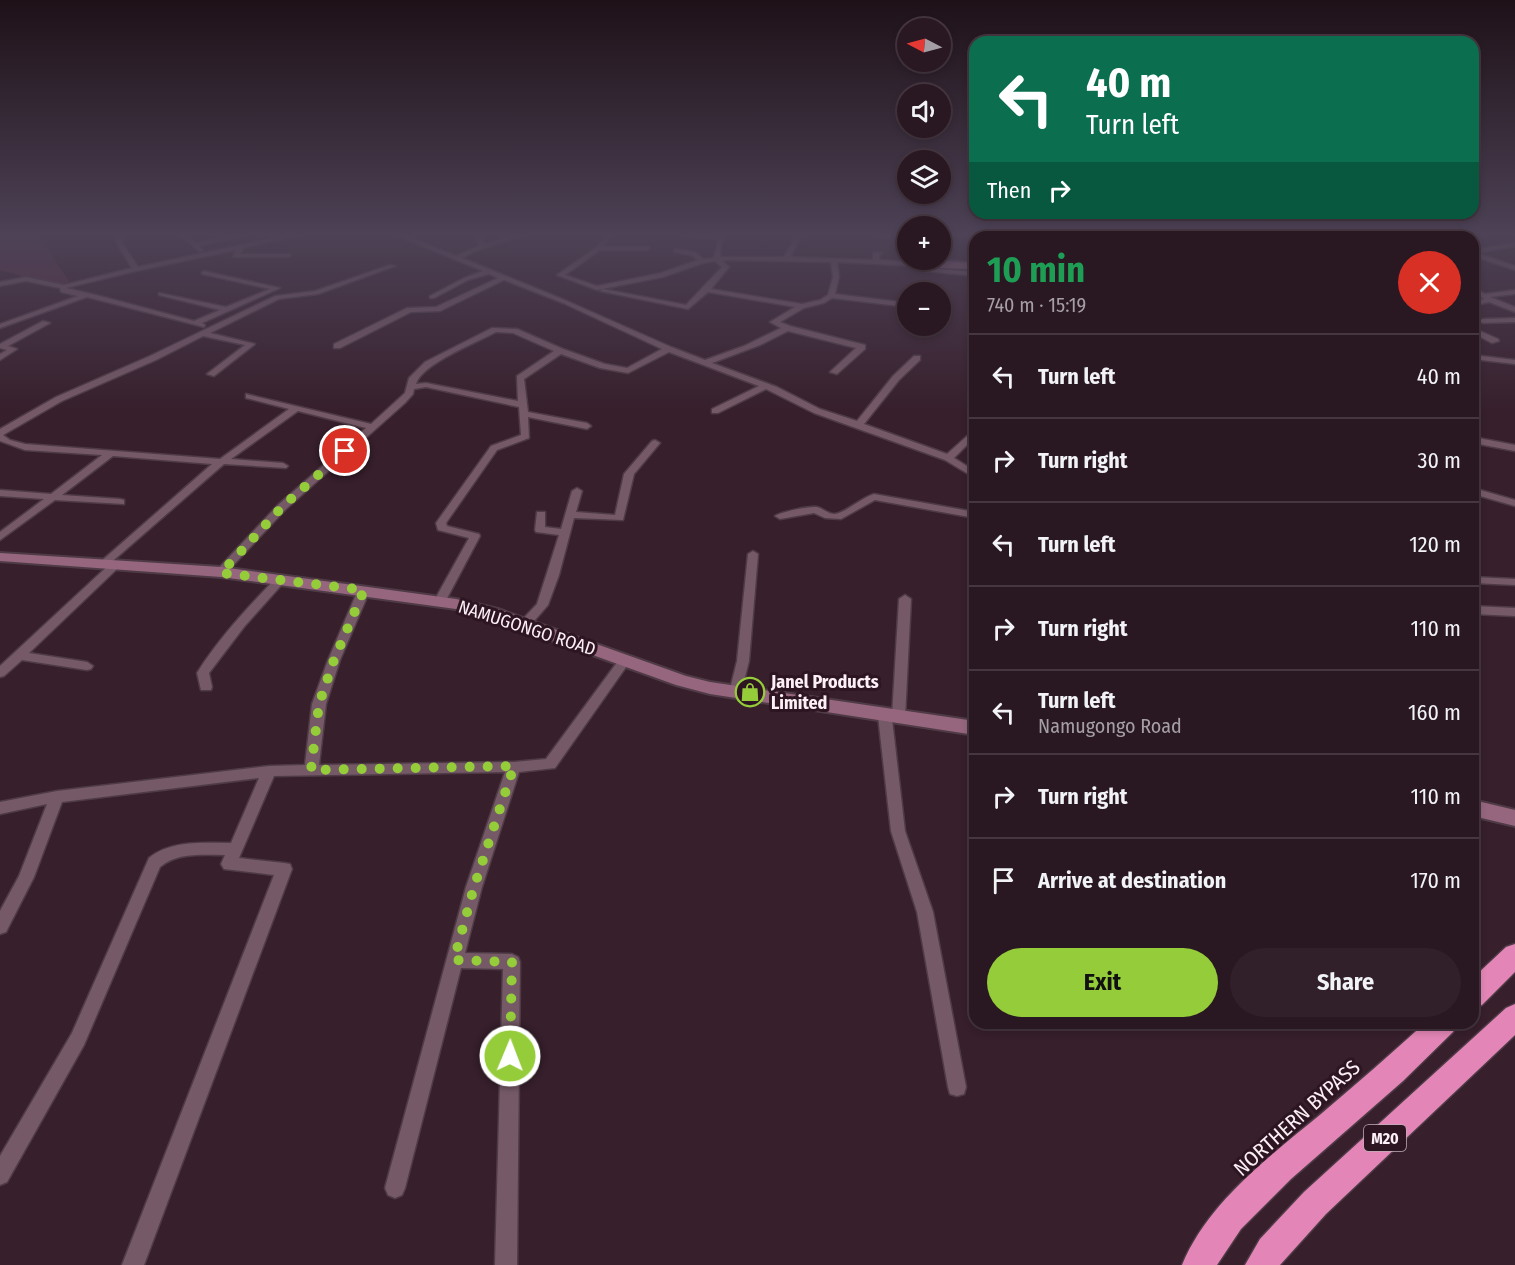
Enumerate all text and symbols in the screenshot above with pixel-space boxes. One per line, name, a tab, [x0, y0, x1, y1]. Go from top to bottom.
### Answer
north arrow	[897, 18, 951, 72]
map controls	[897, 18, 951, 336]
text: 40 m	[1086, 58, 1171, 108]
icon: left	[987, 60, 1065, 138]
button: sound	[897, 84, 951, 138]
text: Turn left	[1086, 109, 1179, 141]
button: layers	[897, 150, 951, 204]
icon: right	[1043, 174, 1076, 207]
text: Then	[987, 177, 1031, 204]
button: +	[897, 216, 951, 270]
text: 10 min	[987, 248, 1085, 292]
button: close	[1398, 251, 1461, 314]
button: −	[897, 282, 951, 336]
text: 740 m · 15:19	[987, 293, 1086, 317]
icon: left	[987, 360, 1020, 393]
text: Turn left	[1038, 363, 1116, 390]
text: 40 m	[1417, 363, 1461, 390]
pin	[319, 425, 370, 476]
icon: arrive	[328, 434, 361, 467]
icon: right	[987, 444, 1020, 477]
text: Turn right	[1038, 447, 1127, 474]
text: 30 m	[1418, 447, 1461, 474]
icon: left	[987, 528, 1020, 561]
text: Turn left	[1038, 531, 1116, 558]
text: 120 m	[1409, 531, 1461, 558]
street label: NAMUGONGO ROAD	[456, 595, 598, 661]
icon: right	[987, 612, 1020, 645]
text: Turn right	[1038, 615, 1127, 642]
text: 110 m	[1411, 615, 1461, 642]
place label: Janel Products Limited	[770, 671, 879, 714]
shop icon: Janel Products Limited	[734, 676, 766, 708]
text: Turn left	[1038, 687, 1116, 714]
icon: left	[987, 696, 1020, 729]
text: 160 m	[1408, 699, 1461, 726]
text: Namugongo Road	[1038, 714, 1182, 738]
icon: right	[987, 780, 1020, 813]
text: Turn right	[1038, 783, 1127, 810]
text: 110 m	[1411, 783, 1461, 810]
icon: arrive	[987, 864, 1020, 897]
text: Arrive at destination	[1038, 867, 1226, 894]
text: 170 m	[1410, 867, 1461, 894]
button: Exit	[987, 948, 1218, 1017]
button: Share	[1230, 948, 1461, 1017]
position arrow	[478, 1024, 542, 1088]
street label: NORTHERN BYPASS	[1228, 1054, 1366, 1182]
road number: M20	[1364, 1125, 1406, 1151]

